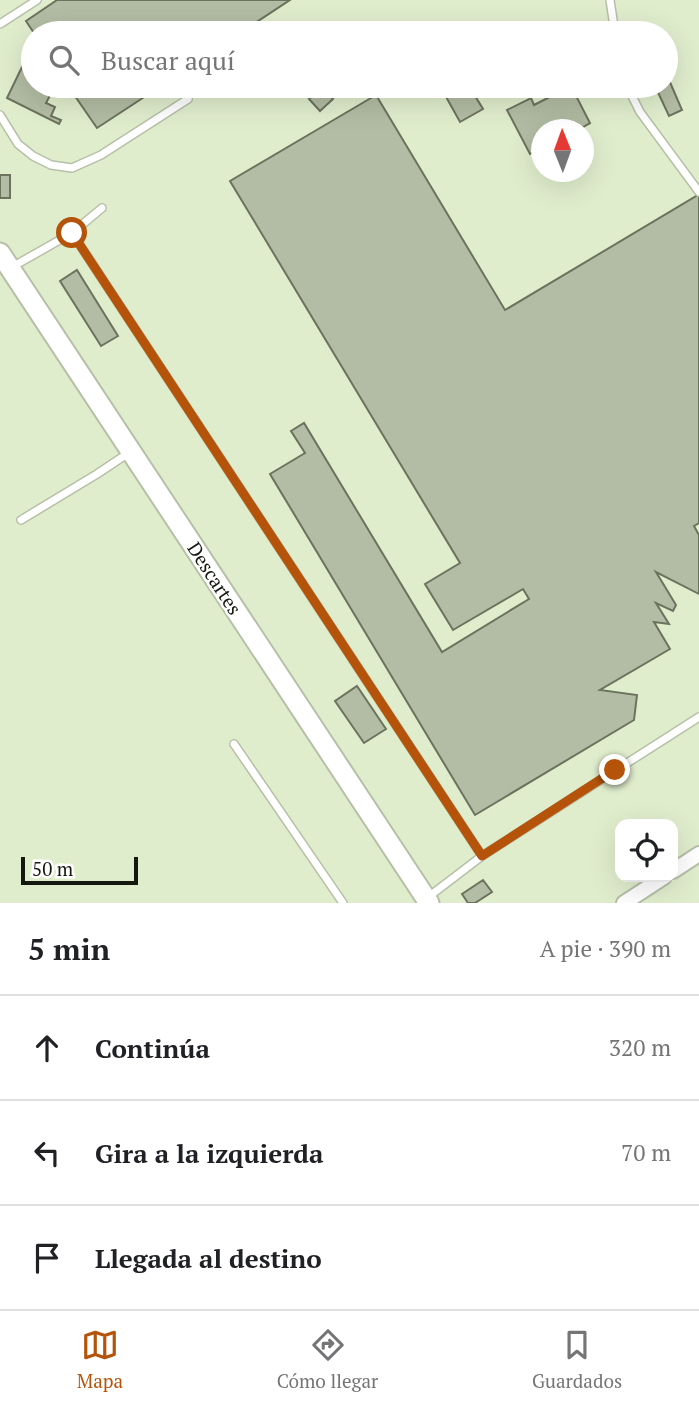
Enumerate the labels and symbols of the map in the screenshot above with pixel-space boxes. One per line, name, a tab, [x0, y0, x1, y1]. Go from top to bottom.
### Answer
north arrow	[531, 119, 594, 182]
route start	[56, 217, 87, 248]
street label: Descartes	[182, 537, 248, 619]
route end	[599, 754, 630, 785]
scale bar	[21, 854, 138, 886]

